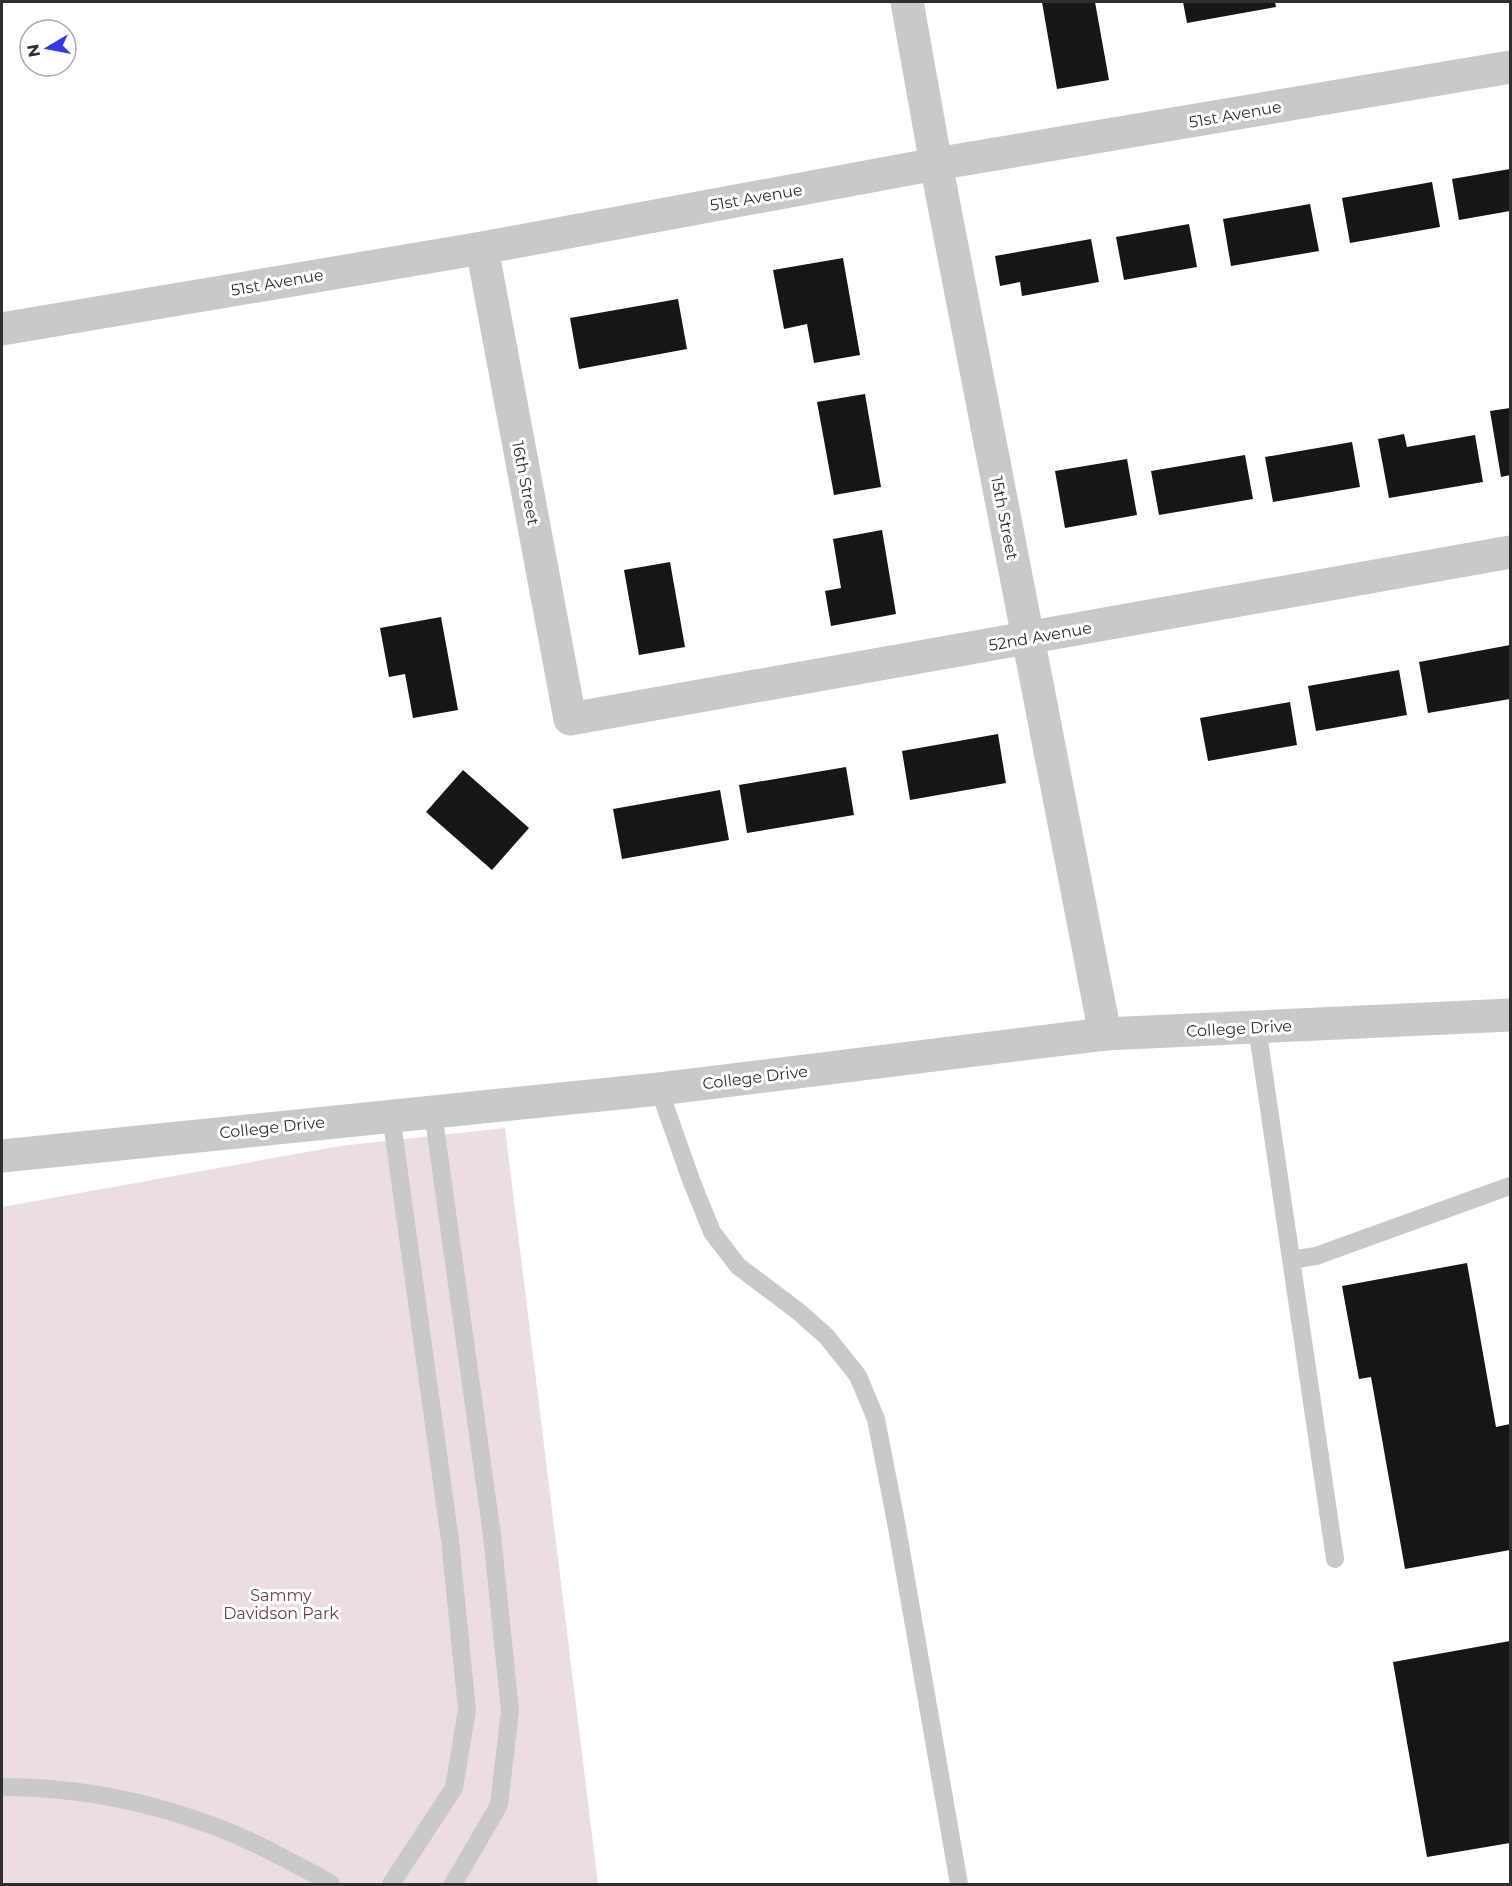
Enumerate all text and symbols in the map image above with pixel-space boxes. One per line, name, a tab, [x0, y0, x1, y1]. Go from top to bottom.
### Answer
north arrow	[18, 18, 78, 78]
text: N	[23, 42, 44, 59]
street label: 51st Avenue	[1187, 97, 1283, 132]
street label: 51st Avenue	[708, 180, 804, 215]
street label: 51st Avenue	[229, 265, 325, 300]
street label: 16th Street	[508, 439, 543, 527]
street label: 15th Street	[987, 475, 1022, 562]
street label: 52nd Avenue	[987, 618, 1093, 655]
street label: College Drive	[1186, 1016, 1292, 1041]
street label: College Drive	[701, 1062, 809, 1093]
street label: College Drive	[218, 1113, 326, 1142]
park label: Sammy Davidson Park	[223, 1586, 339, 1623]

